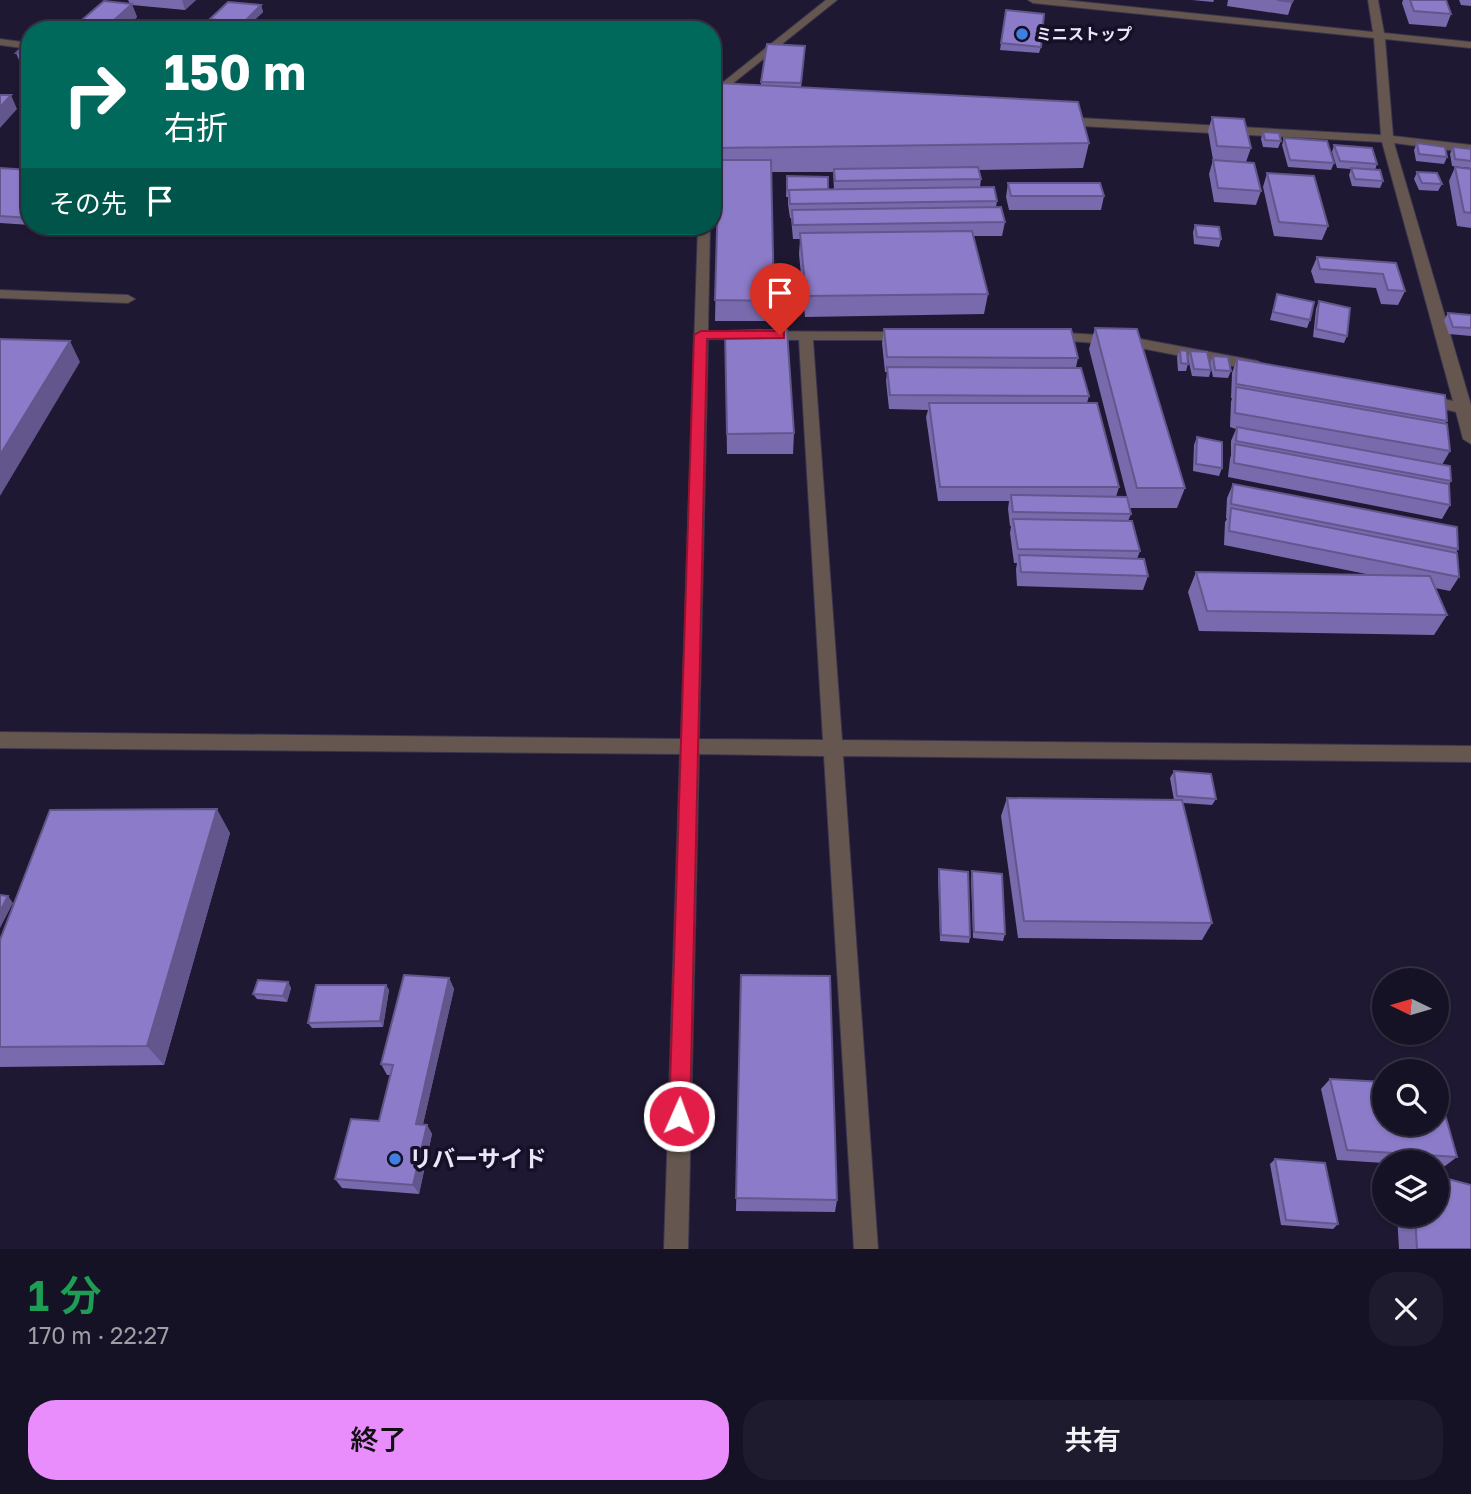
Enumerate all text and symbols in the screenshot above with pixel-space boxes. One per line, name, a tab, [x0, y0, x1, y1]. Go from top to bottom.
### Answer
place label: ミニストップ	[1036, 24, 1132, 44]
marker: ミニストップ	[1014, 26, 1030, 42]
text: 150 m	[164, 42, 306, 101]
icon: right	[49, 49, 140, 140]
text: 右折	[164, 108, 228, 146]
icon: arrive	[141, 182, 179, 220]
text: その先	[49, 188, 127, 219]
pin	[750, 263, 810, 335]
icon: arrive	[761, 274, 799, 312]
north arrow	[1372, 968, 1449, 1045]
map controls	[1372, 968, 1449, 1227]
button: search	[1372, 1059, 1449, 1136]
position arrow	[642, 1079, 716, 1153]
place label: リバーサイド	[409, 1144, 547, 1172]
button: layers	[1372, 1150, 1449, 1227]
marker: リバーサイド	[387, 1151, 403, 1167]
text: 1 分	[28, 1270, 102, 1320]
button: close	[1369, 1272, 1443, 1346]
text: 170 m · 22:27	[28, 1321, 169, 1349]
button: 終了	[28, 1400, 729, 1480]
button: 共有	[743, 1400, 1443, 1480]

